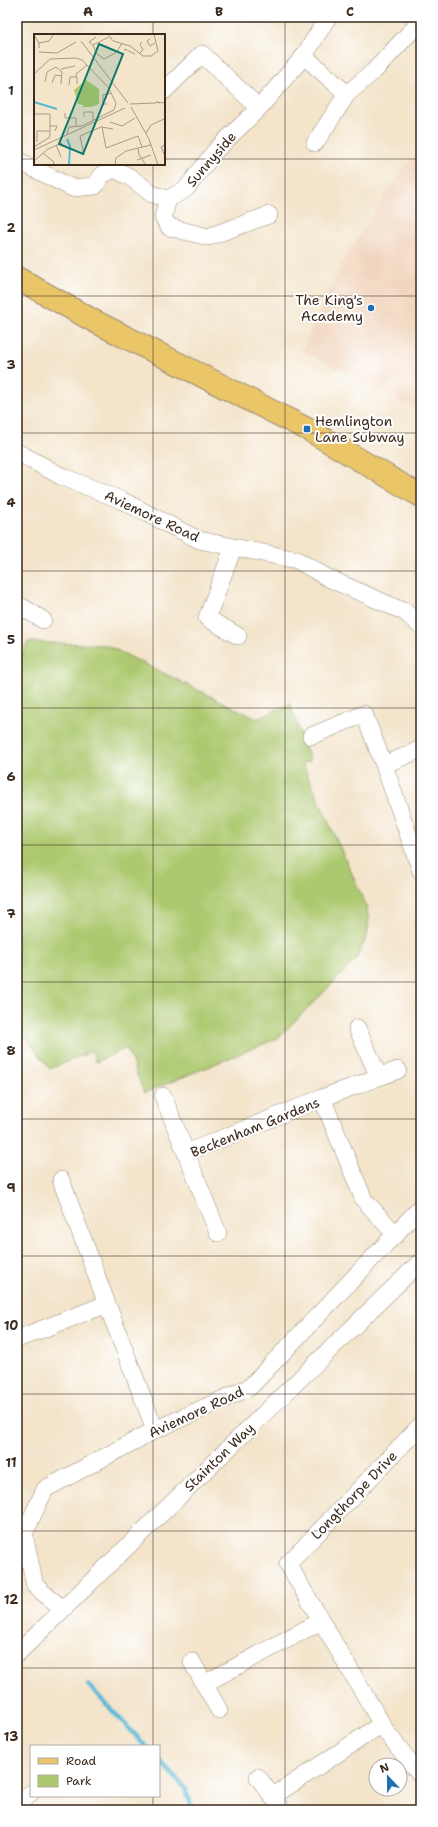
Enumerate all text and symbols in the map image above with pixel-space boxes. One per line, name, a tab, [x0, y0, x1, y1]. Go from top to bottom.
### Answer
text: A	[83, 3, 93, 20]
text: B	[215, 3, 223, 20]
text: C	[346, 3, 354, 20]
inset map	[34, 34, 165, 165]
text: 1	[8, 82, 14, 99]
street label: Sunnyside	[182, 128, 240, 190]
text: 2	[6, 219, 16, 236]
place label: The King's Academy	[295, 291, 363, 325]
marker: The King's Academy	[366, 303, 376, 313]
text: 3	[6, 356, 16, 373]
place label: Hemlington Lane Subway	[315, 412, 405, 446]
marker: Hemlington Lane Subway	[302, 424, 312, 434]
street label: Aviemore Road	[102, 486, 203, 546]
text: 4	[6, 494, 16, 511]
text: 5	[7, 631, 15, 648]
text: 6	[6, 768, 16, 785]
text: 7	[6, 905, 16, 922]
text: 8	[6, 1042, 16, 1059]
street label: Beckenham Gardens	[188, 1093, 322, 1161]
text: 9	[6, 1179, 16, 1196]
text: 10	[4, 1317, 18, 1334]
street label: Aviemore Road	[146, 1382, 247, 1442]
street label: Stainton Way	[180, 1419, 258, 1495]
street label: Longthorpe Drive	[307, 1447, 401, 1543]
text: 11	[5, 1454, 17, 1471]
text: 12	[4, 1591, 18, 1608]
text: 13	[4, 1728, 18, 1745]
legend	[30, 1745, 160, 1797]
text: Road	[66, 1753, 97, 1769]
north arrow	[368, 1757, 408, 1797]
text: N	[378, 1759, 392, 1777]
text: Park	[66, 1773, 92, 1789]

